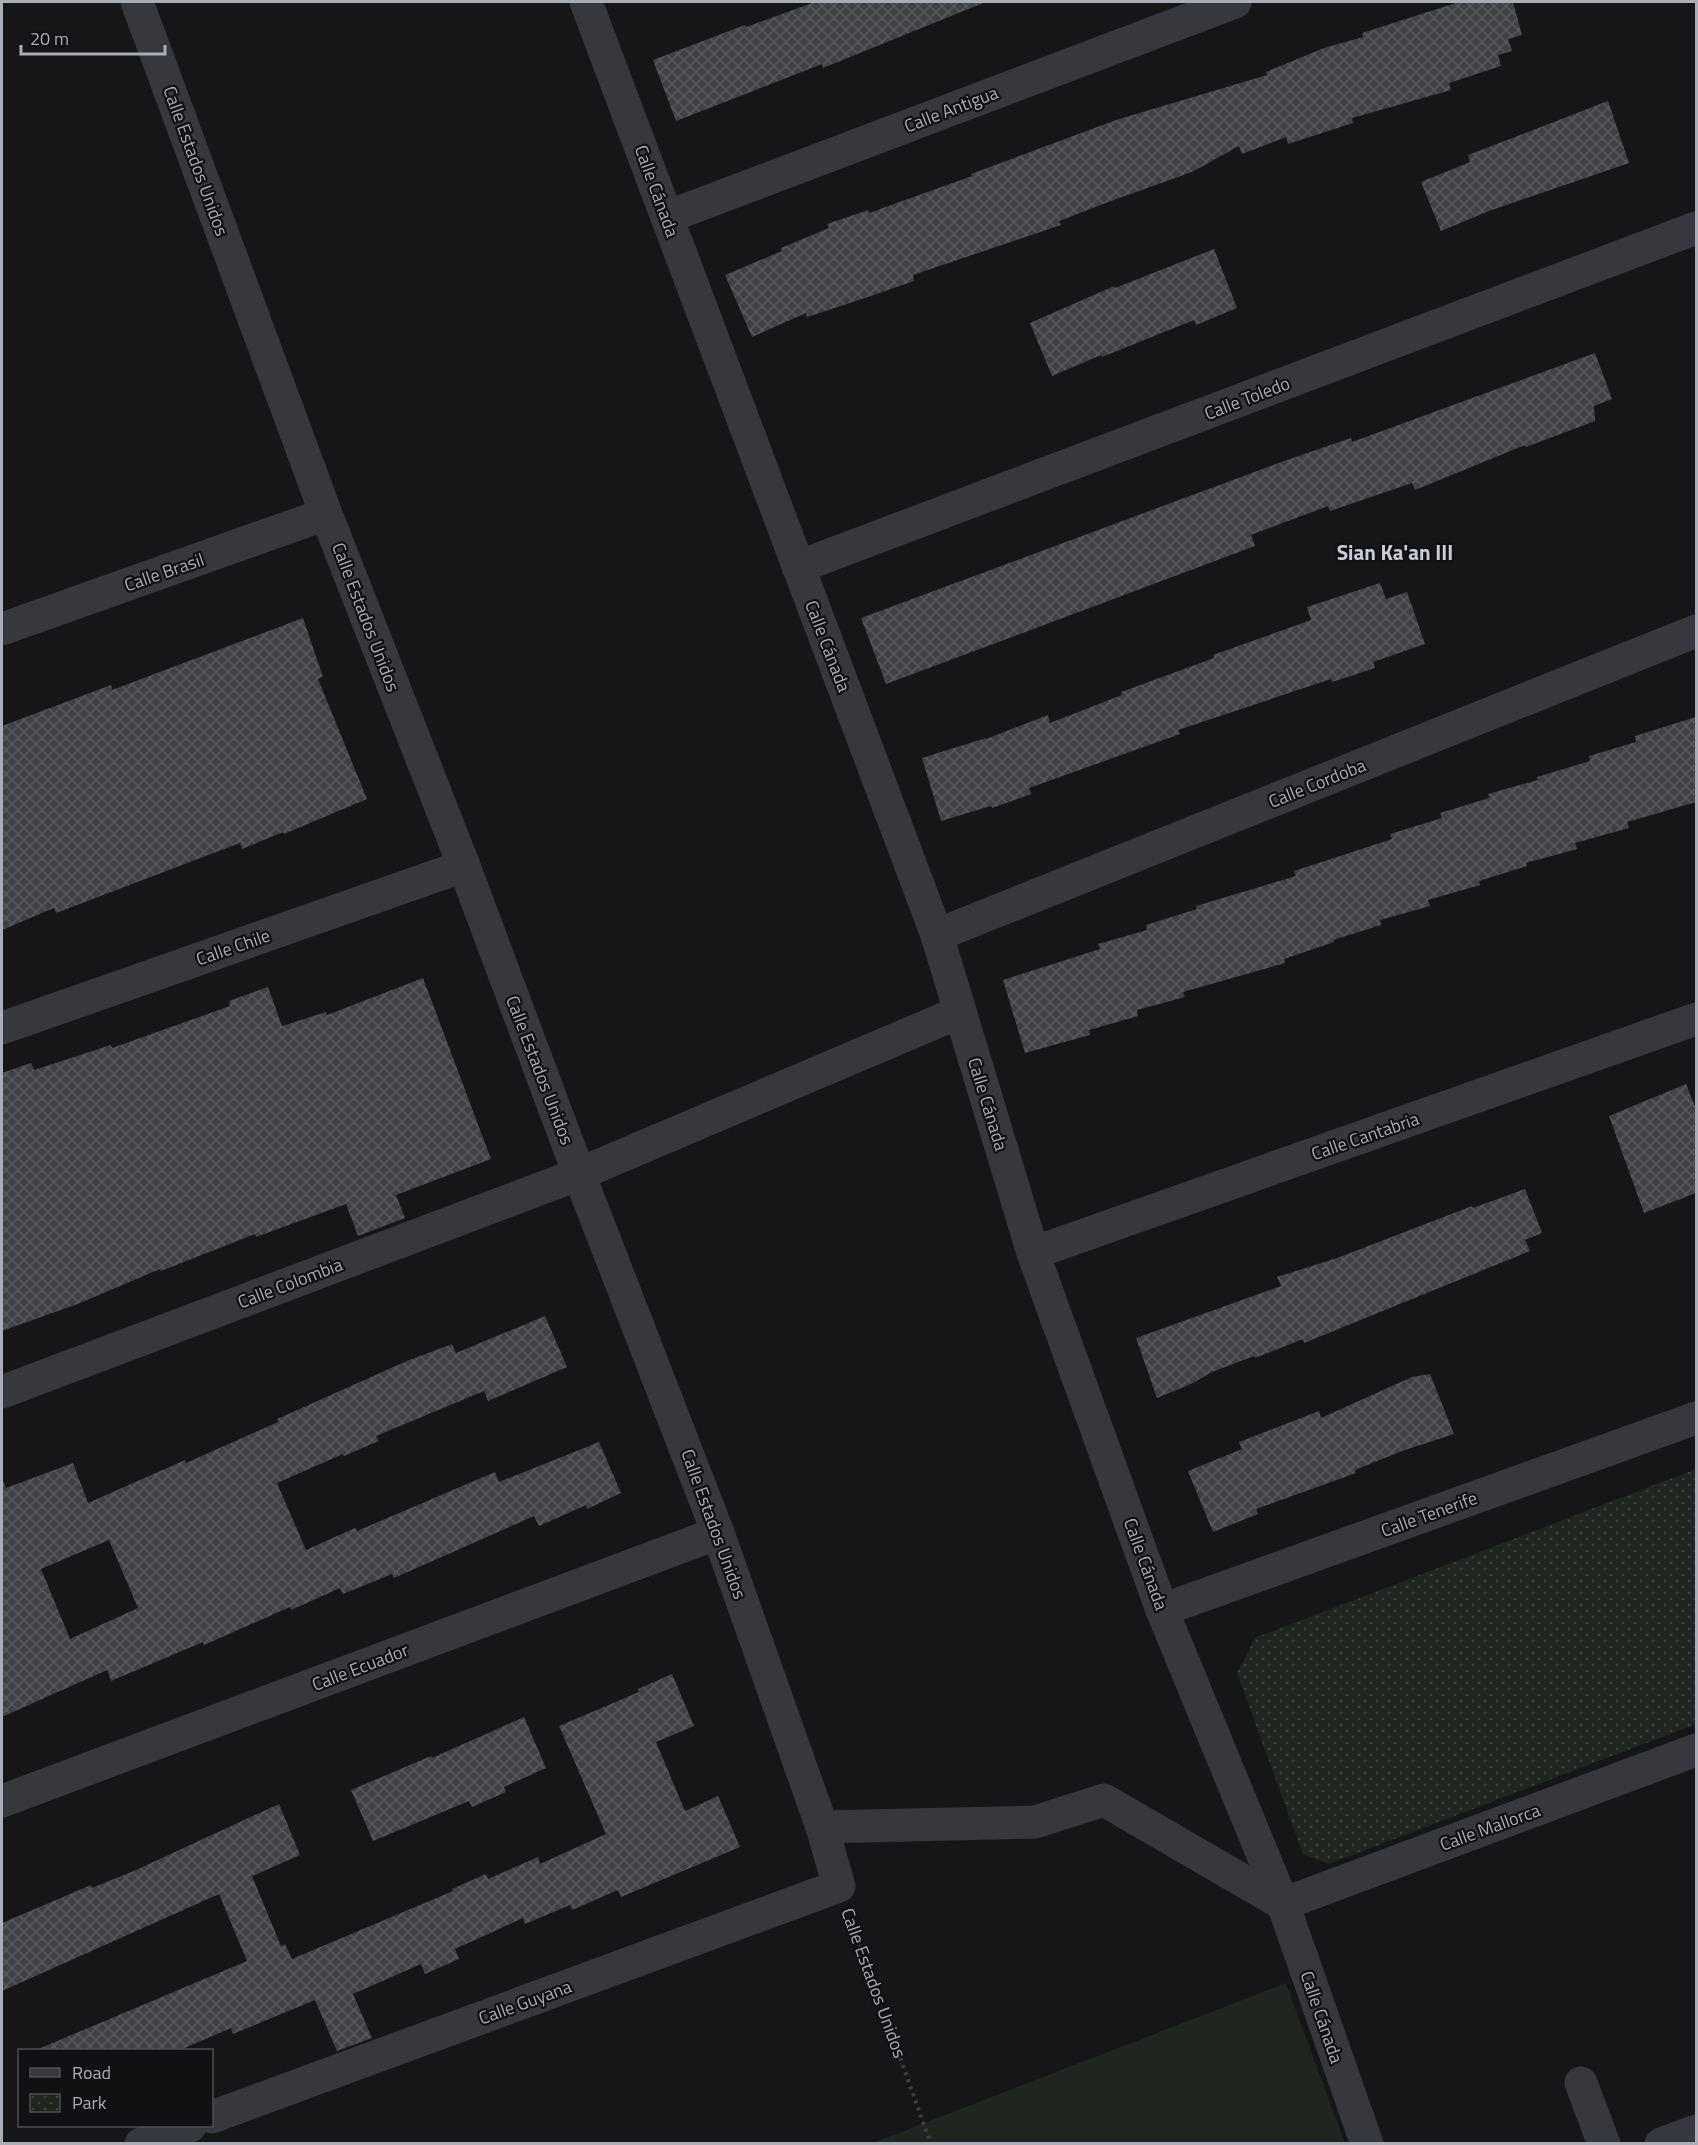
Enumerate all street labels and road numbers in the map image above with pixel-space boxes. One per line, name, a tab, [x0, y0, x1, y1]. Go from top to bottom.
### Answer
street label: Calle Antigua	[900, 79, 1002, 139]
street label: Calle Estados Unidos	[156, 82, 236, 240]
street label: Calle Cánada	[628, 141, 686, 241]
street label: Calle Toledo	[1200, 369, 1294, 427]
street label: Calle Estados Unidos	[325, 539, 407, 695]
street label: Calle Brasil	[120, 546, 208, 598]
street label: Calle Cánada	[798, 596, 858, 696]
street label: Calle Cordoba	[1264, 751, 1370, 815]
street label: Calle Chile	[192, 922, 274, 972]
street label: Calle Estados Unidos	[499, 992, 581, 1148]
street label: Calle Cánada	[961, 1054, 1015, 1154]
street label: Calle Cantabria	[1307, 1105, 1423, 1167]
street label: Calle Colombia	[234, 1251, 346, 1315]
street label: Calle Estados Unidos	[674, 1445, 754, 1603]
street label: Calle Tenerife	[1377, 1484, 1481, 1544]
street label: Calle Cánada	[1117, 1514, 1175, 1614]
street label: Calle Ecuador	[308, 1636, 412, 1698]
street label: Calle Mallorca	[1436, 1796, 1544, 1858]
street label: Calle Estados Unidos	[834, 1904, 914, 2062]
street label: Calle Cánada	[1294, 1967, 1350, 2067]
street label: Calle Guyana	[475, 1973, 575, 2031]

